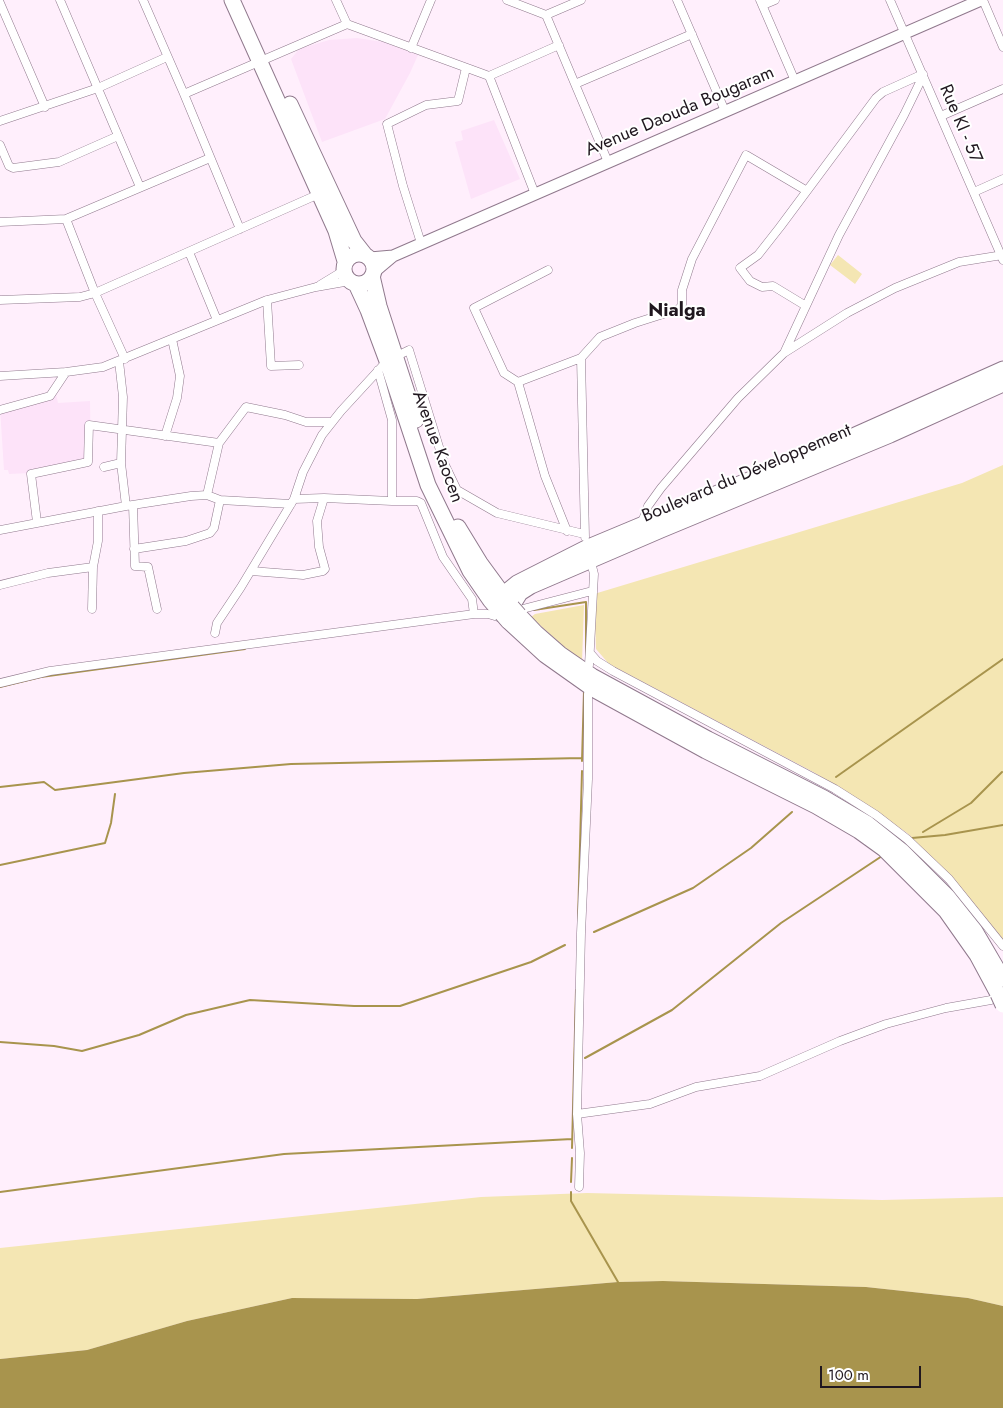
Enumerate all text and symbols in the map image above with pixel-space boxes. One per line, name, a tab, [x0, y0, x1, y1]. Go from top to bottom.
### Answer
street label: Avenue Daouda Bougaram	[582, 62, 778, 162]
street label: Rue KI - 57	[934, 82, 986, 166]
district label: Nialga	[648, 300, 706, 322]
street label: Avenue Kaocen	[407, 388, 467, 506]
street label: Boulevard du Développement	[639, 420, 855, 528]
scale bar	[823, 1356, 924, 1388]
text: 100 m	[828, 1364, 869, 1386]

